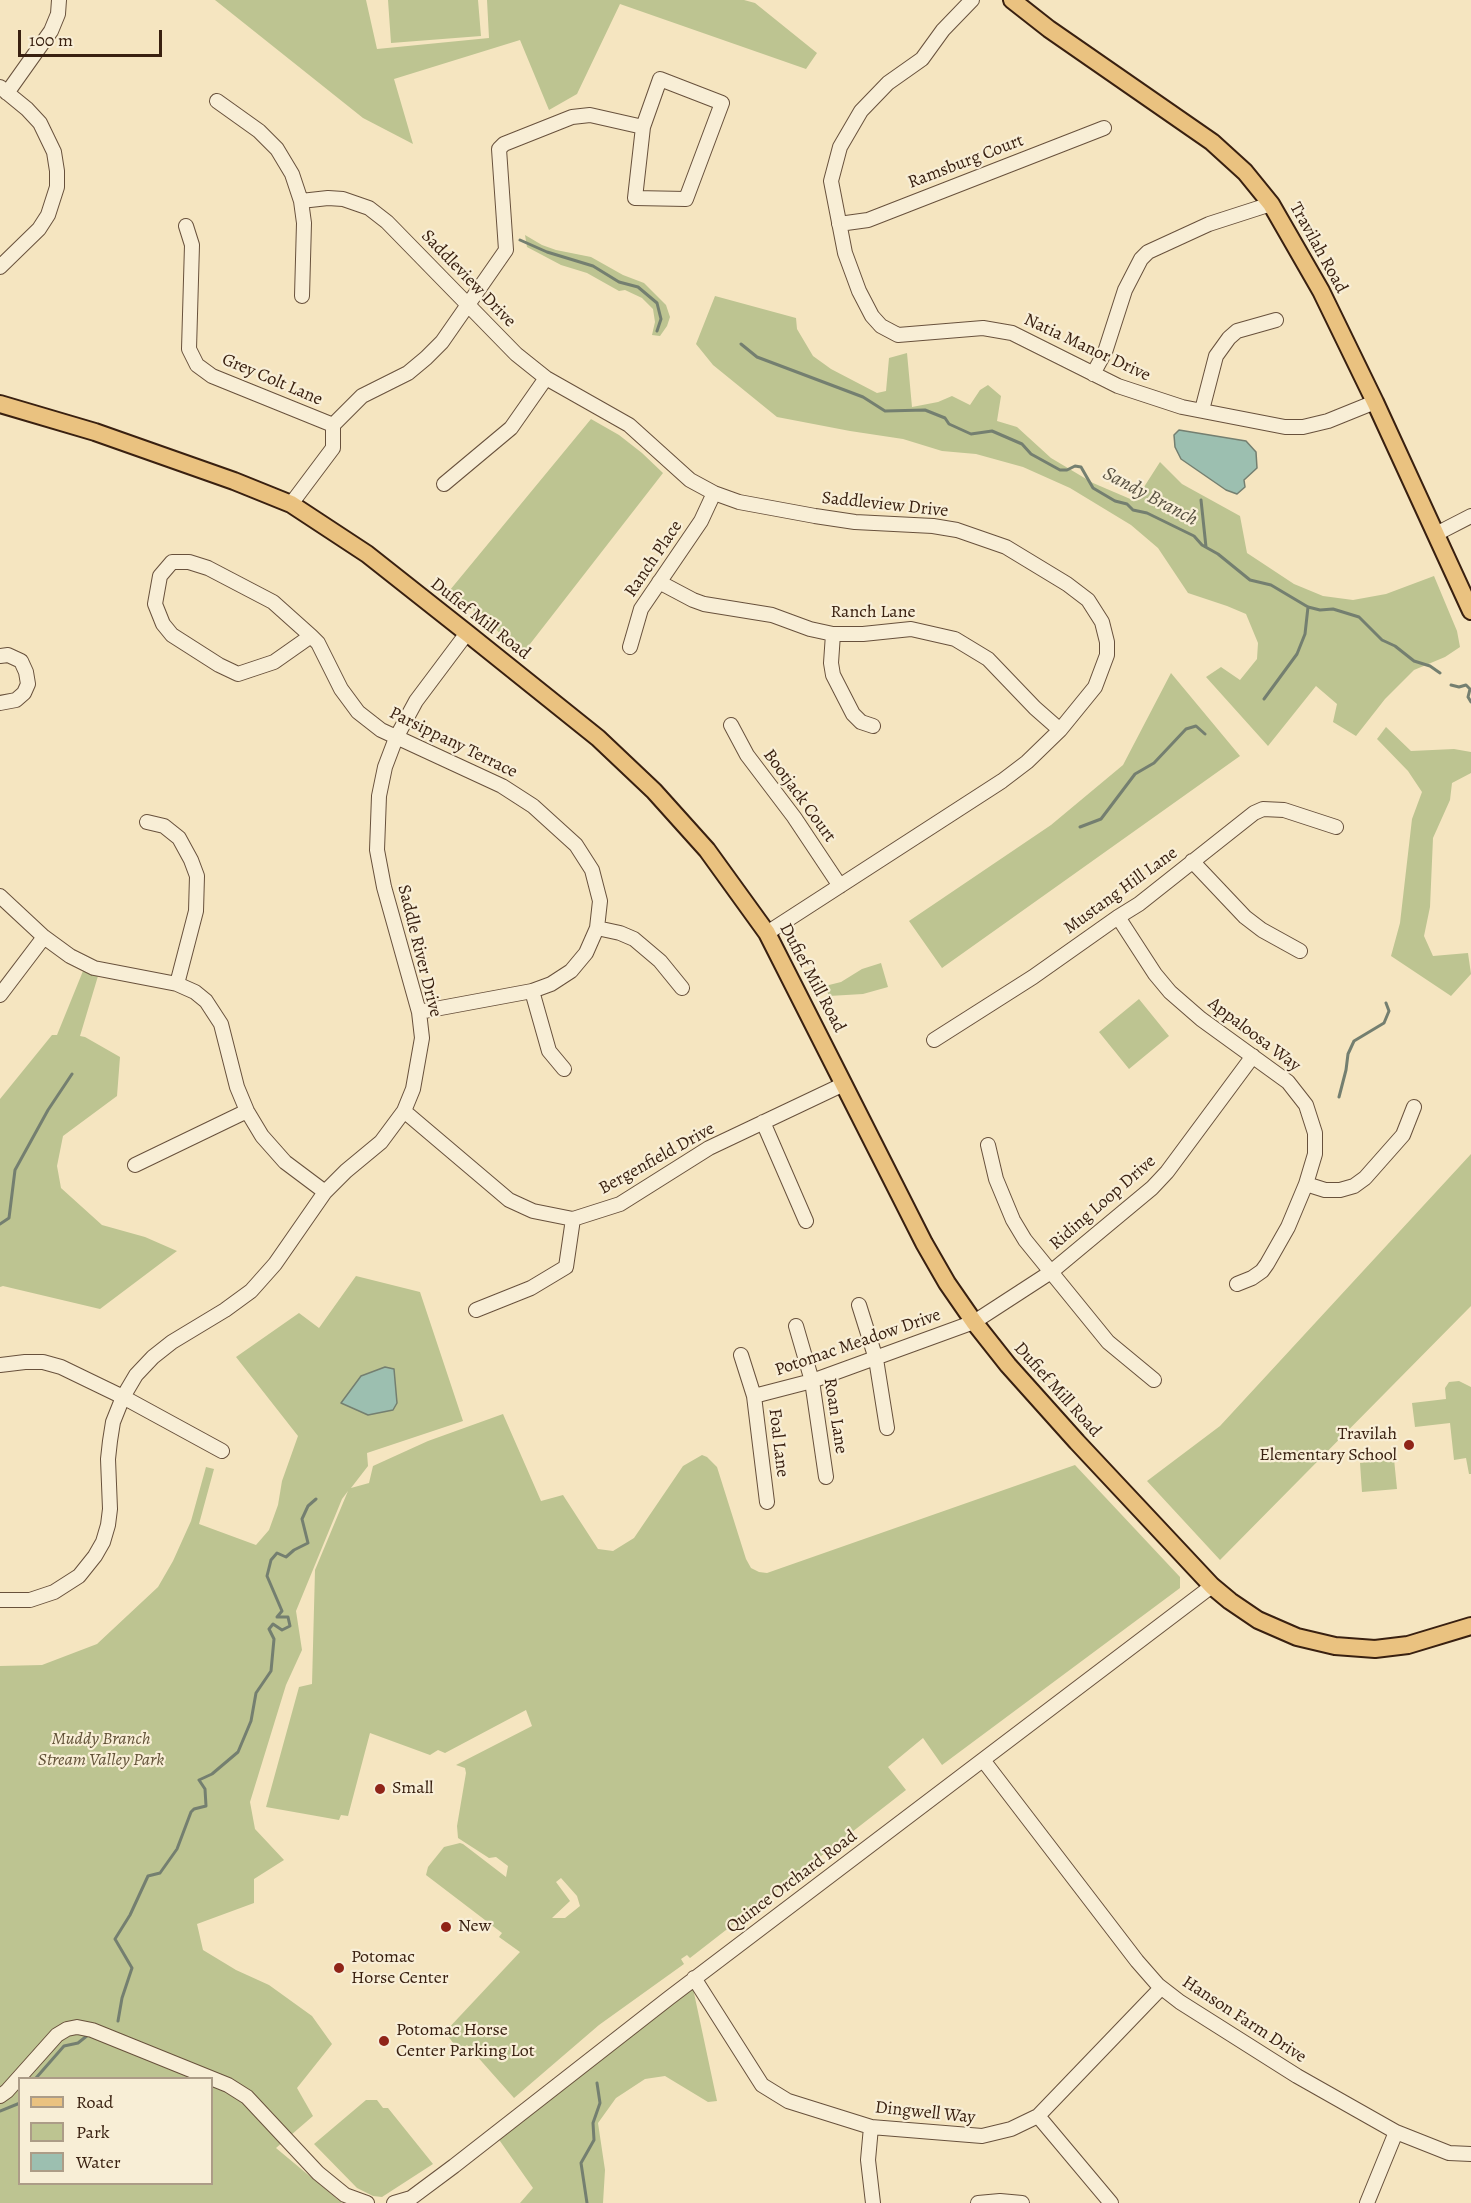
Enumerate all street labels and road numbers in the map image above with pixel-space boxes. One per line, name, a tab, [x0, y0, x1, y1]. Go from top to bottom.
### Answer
street label: Ramsburg Court	[905, 130, 1027, 194]
street label: Travilah Road	[1284, 199, 1352, 297]
street label: Saddleview Drive	[416, 226, 520, 332]
street label: Natia Manor Drive	[1020, 309, 1154, 387]
street label: Grey Colt Lane	[218, 349, 326, 411]
street label: Saddleview Drive	[821, 488, 949, 522]
street label: Ranch Place	[620, 517, 688, 601]
street label: Dufief Mill Road	[426, 573, 534, 665]
street label: Ranch Lane	[830, 602, 916, 624]
street label: Parsippany Terrace	[385, 703, 521, 783]
street label: Bootjack Court	[758, 745, 840, 847]
street label: Mustang Hill Lane	[1060, 843, 1182, 939]
street label: Saddle River Drive	[392, 883, 446, 1019]
street label: Dufief Mill Road	[774, 920, 850, 1036]
street label: Appaloosa Way	[1203, 993, 1305, 1077]
street label: Bergenfield Drive	[595, 1118, 719, 1200]
street label: Riding Loop Drive	[1045, 1151, 1161, 1255]
street label: Potomac Meadow Drive	[772, 1304, 944, 1382]
street label: Dufief Mill Road	[1009, 1338, 1105, 1442]
street label: Roan Lane	[818, 1376, 852, 1456]
street label: Foal Lane	[763, 1407, 793, 1479]
street label: Quince Orchard Road	[722, 1826, 862, 1938]
street label: Hanson Farm Drive	[1178, 1972, 1310, 2068]
street label: Dingwell Way	[874, 2097, 976, 2129]

